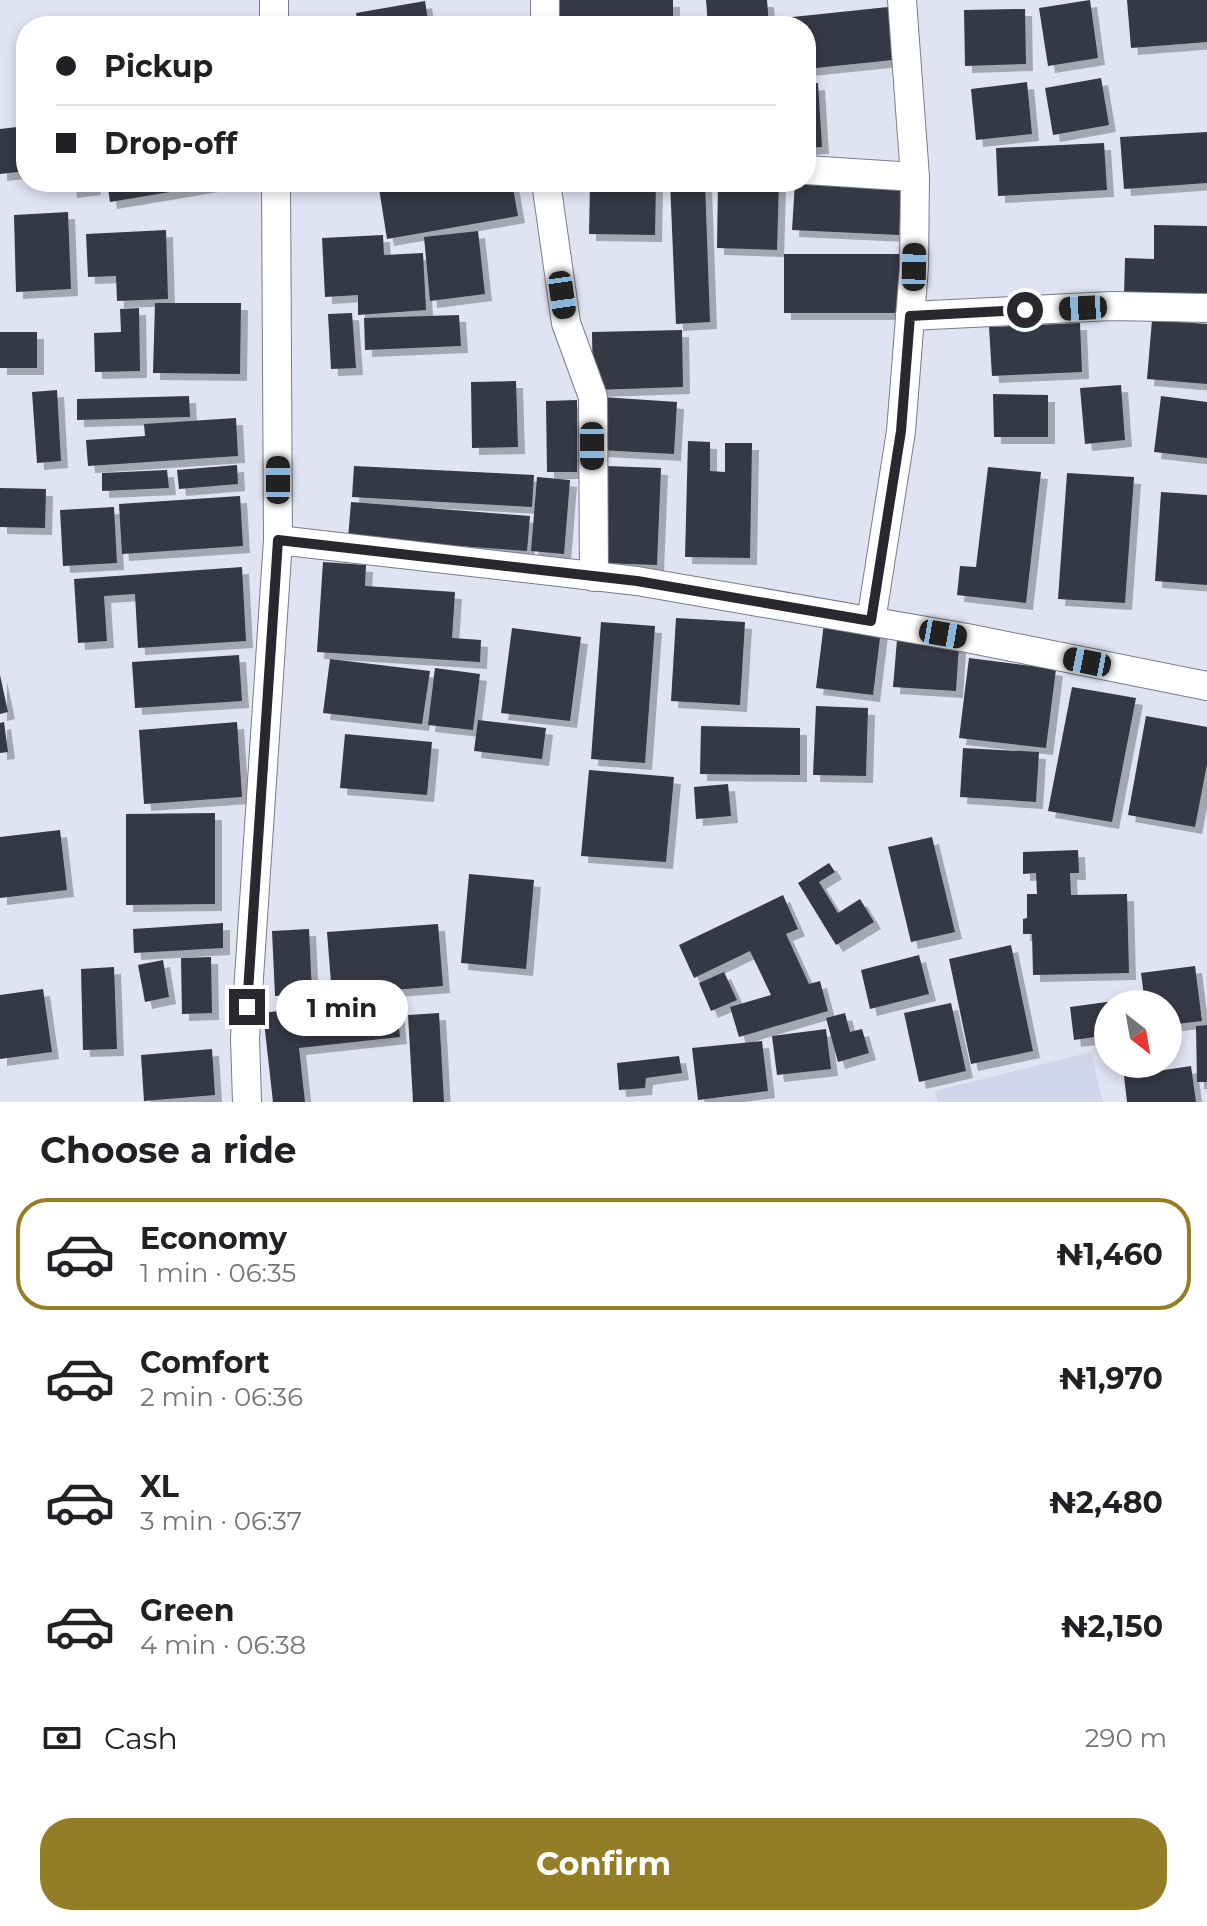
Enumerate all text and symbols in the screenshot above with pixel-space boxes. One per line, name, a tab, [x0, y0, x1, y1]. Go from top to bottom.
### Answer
text: Pickup	[104, 48, 213, 85]
text: Drop-off	[104, 125, 237, 162]
car	[902, 243, 926, 291]
car	[547, 270, 577, 320]
route start	[1007, 292, 1043, 328]
car	[1058, 295, 1108, 321]
car	[580, 422, 604, 470]
car	[266, 456, 290, 504]
car	[917, 618, 969, 650]
car	[1061, 646, 1113, 678]
callout: 1 min	[275, 979, 407, 1035]
route end	[229, 989, 265, 1025]
north arrow	[1094, 990, 1182, 1078]
map controls	[1094, 990, 1182, 1078]
text: 1 min	[307, 992, 377, 1024]
text: Choose a ride	[40, 1128, 297, 1172]
icon: car	[44, 1218, 116, 1290]
text: Economy	[140, 1220, 287, 1257]
text: ₦1,460	[1056, 1236, 1163, 1273]
text: 1 min · 06:35	[140, 1257, 296, 1289]
icon: car	[44, 1342, 116, 1414]
text: Comfort	[140, 1344, 270, 1381]
text: ₦1,970	[1059, 1360, 1163, 1397]
text: 2 min · 06:36	[140, 1381, 303, 1413]
icon: car	[44, 1466, 116, 1538]
text: XL	[140, 1468, 179, 1505]
text: ₦2,480	[1049, 1484, 1163, 1521]
text: 3 min · 06:37	[140, 1505, 302, 1537]
icon: car	[44, 1590, 116, 1662]
text: Green	[140, 1592, 234, 1629]
text: ₦2,150	[1061, 1608, 1163, 1645]
text: 4 min · 06:38	[140, 1629, 306, 1661]
icon: cash	[40, 1716, 84, 1760]
text: Cash	[104, 1720, 178, 1757]
text: 290 m	[1085, 1722, 1167, 1754]
button: Confirm	[40, 1818, 1167, 1910]

